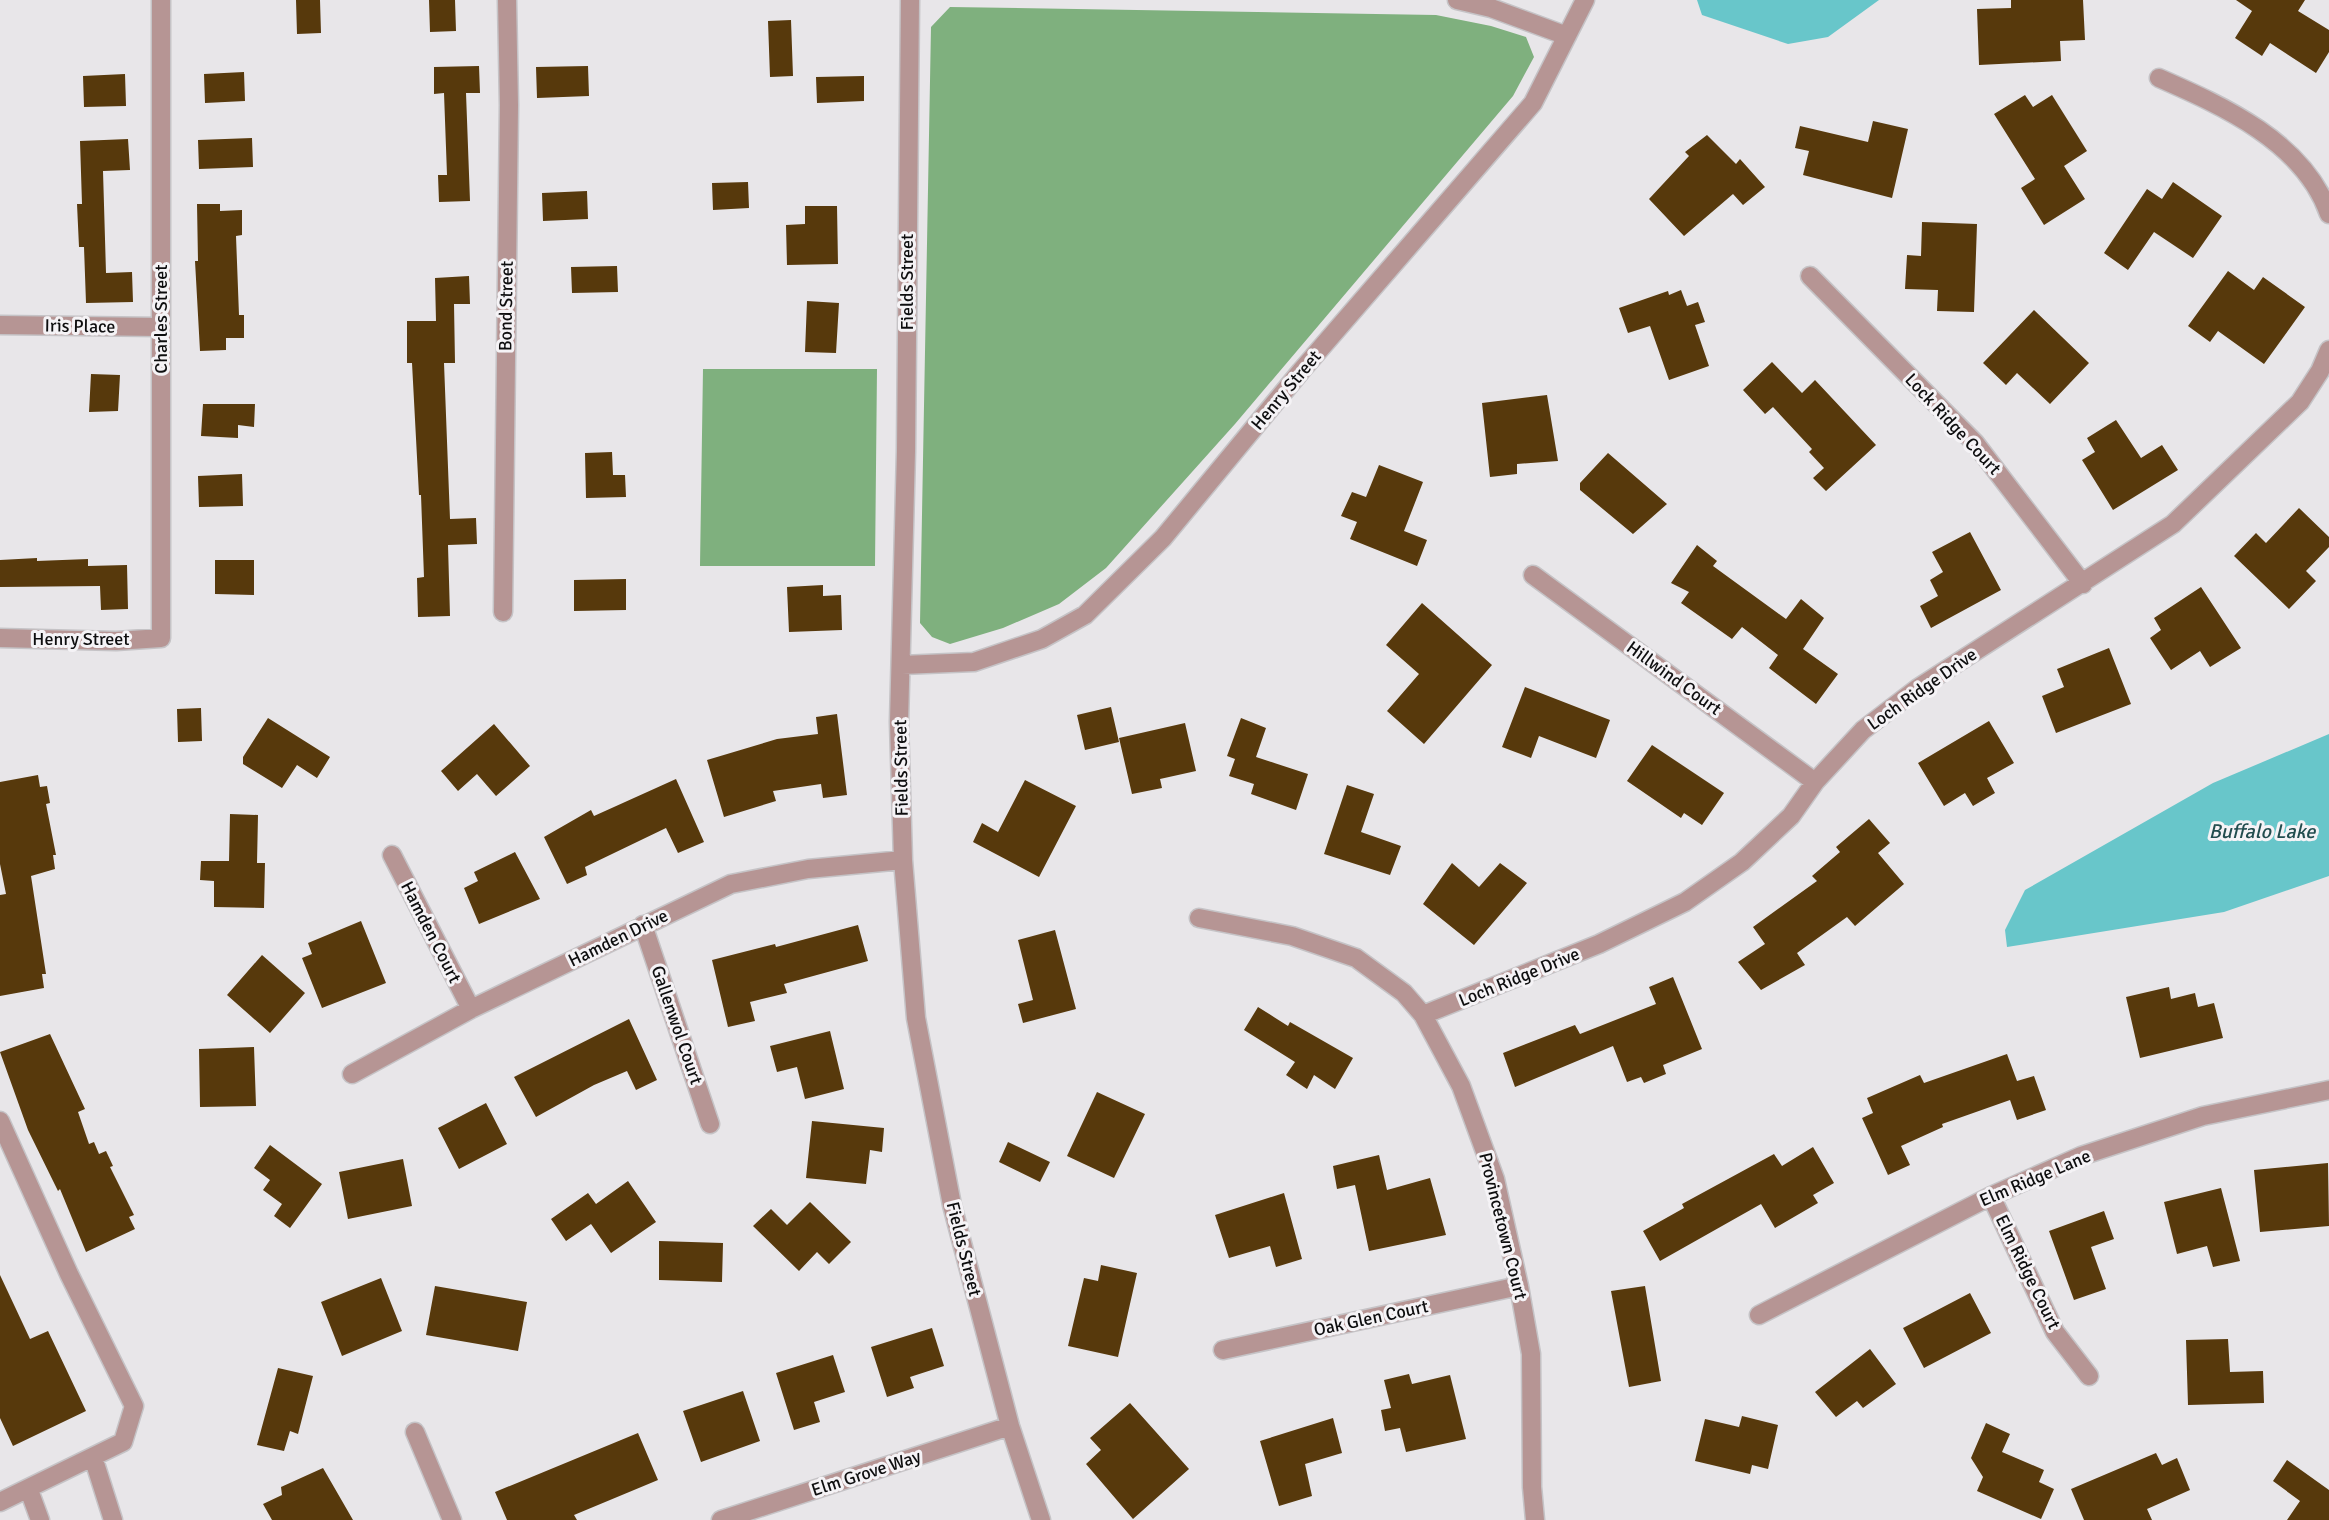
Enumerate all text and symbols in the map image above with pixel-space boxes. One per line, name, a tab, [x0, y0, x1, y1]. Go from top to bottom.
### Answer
street label: Fields Street	[896, 234, 918, 330]
street label: Bond Street	[494, 261, 518, 351]
street label: Charles Street	[150, 264, 172, 374]
street label: Iris Place	[44, 314, 116, 338]
street label: Henry Street	[1246, 346, 1326, 434]
street label: Lock Ridge Court	[1900, 369, 2006, 479]
street label: Henry Street	[32, 628, 130, 650]
street label: Hillwind Court	[1622, 636, 1726, 720]
street label: Loch Ridge Drive	[1863, 643, 1981, 735]
street label: Fields Street	[889, 719, 913, 817]
water label: Buffalo Lake	[2209, 819, 2316, 844]
street label: Hamden Court	[396, 877, 466, 987]
street label: Hamden Drive	[565, 904, 671, 972]
street label: Loch Ridge Drive	[1455, 943, 1583, 1011]
street label: Gallenwol Court	[646, 963, 708, 1087]
street label: Elm Ridge Lane	[1976, 1145, 2094, 1211]
street label: Provincetown Court	[1474, 1150, 1532, 1302]
street label: Fields Street	[942, 1199, 986, 1299]
street label: Elm Ridge Court	[1991, 1211, 2065, 1333]
street label: Oak Glen Court	[1312, 1295, 1430, 1341]
street label: Elm Grove Way	[809, 1445, 924, 1501]

